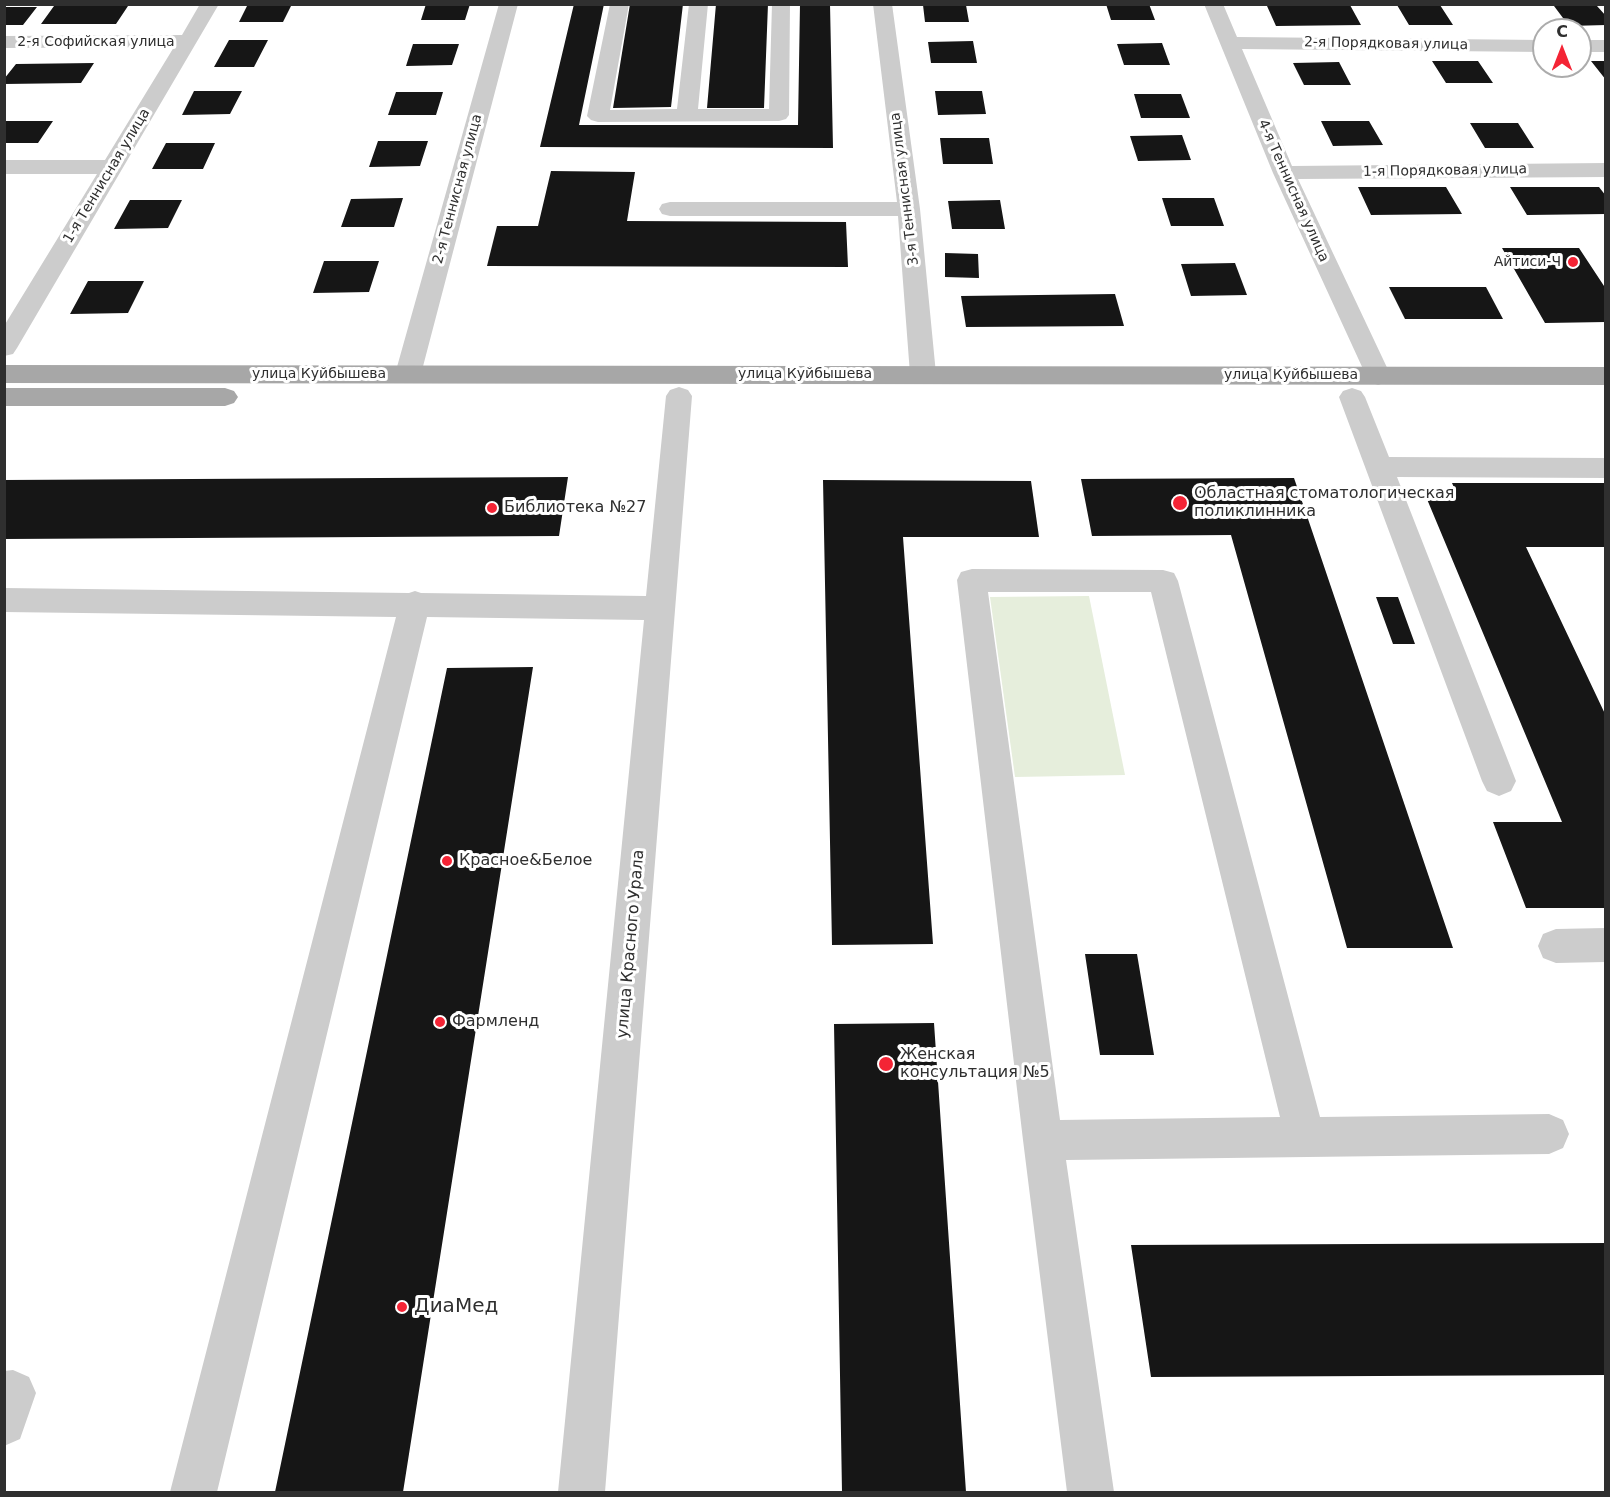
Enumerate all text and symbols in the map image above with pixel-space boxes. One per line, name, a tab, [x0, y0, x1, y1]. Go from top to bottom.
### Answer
north arrow	[1532, 18, 1592, 78]
text: С	[1556, 22, 1568, 41]
street label: 2-я Софийская улица	[17, 34, 175, 50]
street label: 2-я Порядковая улица	[1304, 34, 1468, 54]
street label: 1-я Теннисная улица	[60, 106, 154, 246]
street label: 3-я Теннисная улица	[887, 111, 923, 267]
street label: 2-я Теннисная улица	[430, 112, 486, 266]
street label: 4-я Теннисная улица	[1254, 117, 1332, 265]
street label: 1-я Порядковая улица	[1363, 161, 1527, 181]
place label: Айтиси-Ч	[1494, 254, 1561, 270]
marker: Айтиси-Ч	[1566, 255, 1580, 269]
street label: улица Куйбышева	[252, 366, 386, 382]
street label: улица Куйбышева	[738, 366, 872, 382]
street label: улица Куйбышева	[1224, 367, 1358, 383]
place label: Областная стоматологическая поликлинника	[1194, 484, 1454, 522]
marker: Областная стоматологическая поликлинника	[1171, 494, 1189, 512]
place label: Библиотека №27	[504, 498, 646, 518]
marker: Библиотека №27	[485, 501, 499, 515]
street label: улица Красного Урала	[613, 849, 649, 1039]
place label: Красное&Белое	[459, 851, 592, 871]
marker: Красное&Белое	[440, 854, 454, 868]
place label: Фармленд	[452, 1012, 539, 1032]
marker: Фармленд	[433, 1015, 447, 1029]
place label: Женская консультация №5	[900, 1045, 1050, 1083]
marker: Женская консультация №5	[877, 1055, 895, 1073]
place label: ДиаМед	[414, 1295, 498, 1319]
marker: ДиаМед	[395, 1300, 409, 1314]

